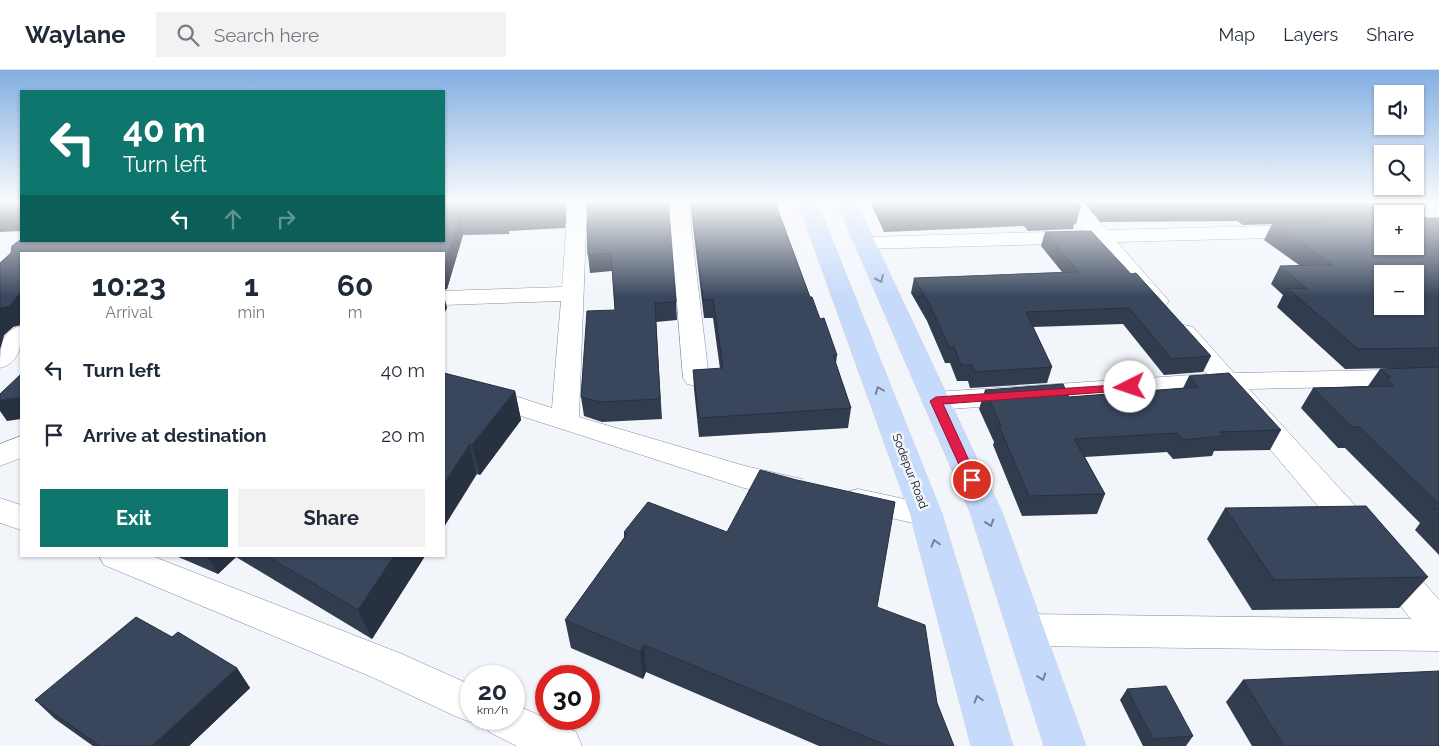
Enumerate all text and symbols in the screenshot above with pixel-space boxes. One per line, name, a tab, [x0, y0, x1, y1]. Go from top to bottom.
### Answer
search box	[156, 12, 506, 57]
text: Waylane	[25, 20, 126, 49]
icon: search	[174, 21, 202, 49]
text: Search here	[214, 24, 319, 46]
text: Map	[1219, 24, 1255, 45]
text: Layers	[1283, 24, 1338, 45]
text: Share	[1366, 24, 1414, 45]
map controls	[1374, 85, 1424, 315]
button: sound	[1374, 85, 1424, 135]
text: 40 m	[123, 109, 205, 150]
icon: left	[40, 110, 105, 175]
button: search	[1374, 145, 1424, 195]
text: Turn left	[123, 151, 207, 177]
icon: left	[166, 205, 194, 233]
icon: ahead	[219, 205, 247, 233]
icon: right	[272, 205, 300, 233]
button: +	[1374, 205, 1424, 255]
button: −	[1374, 265, 1424, 315]
text: 10:23	[92, 268, 166, 303]
text: 1	[244, 268, 259, 303]
text: 60	[337, 268, 373, 303]
one-way arrow	[874, 274, 885, 283]
text: Arrival	[105, 303, 152, 322]
text: min	[238, 303, 265, 322]
text: m	[348, 303, 362, 322]
icon: left	[40, 356, 68, 384]
text: Turn left	[83, 359, 160, 381]
text: 40 m	[381, 359, 425, 381]
position arrow	[1103, 360, 1155, 412]
one-way arrow	[875, 386, 886, 395]
icon: arrive	[40, 421, 68, 449]
text: Arrive at destination	[83, 424, 267, 446]
text: 20 m	[381, 424, 425, 446]
street label: Sodepur Road	[889, 431, 931, 511]
pin	[951, 459, 993, 501]
icon: arrive	[958, 466, 986, 494]
button: Exit	[40, 489, 228, 547]
button: Share	[238, 489, 425, 547]
one-way arrow	[984, 518, 994, 526]
one-way arrow	[930, 539, 940, 547]
speed limit sign: 30	[535, 665, 600, 730]
one-way arrow	[1036, 672, 1046, 680]
text: 20	[478, 676, 507, 706]
one-way arrow	[974, 695, 984, 704]
text: km/h	[477, 703, 508, 717]

